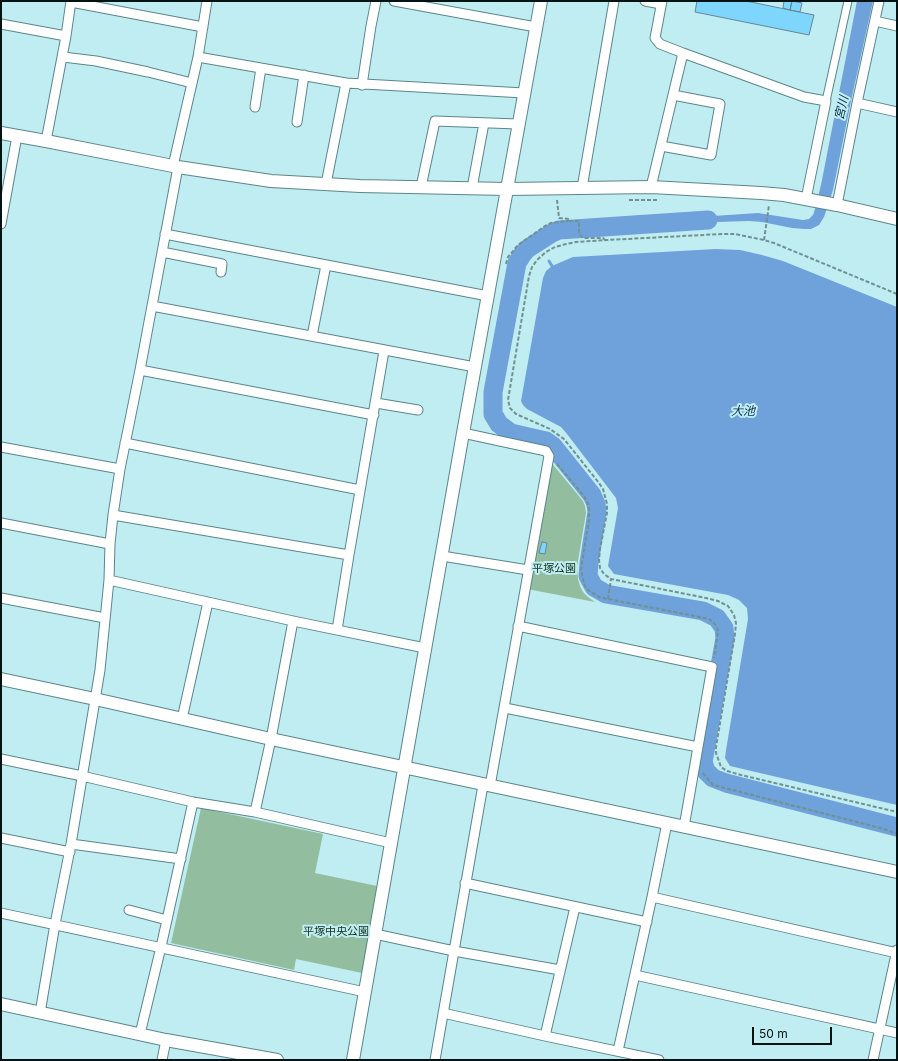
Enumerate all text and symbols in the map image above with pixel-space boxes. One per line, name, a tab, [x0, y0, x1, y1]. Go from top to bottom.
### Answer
water label: 宮川	[832, 95, 852, 121]
water label: 大池	[731, 404, 755, 418]
park label: 平塚公園	[532, 562, 576, 576]
park label: 平塚中央公園	[303, 925, 369, 939]
scale bar	[754, 1019, 834, 1045]
text: 50 m	[759, 1026, 788, 1041]

